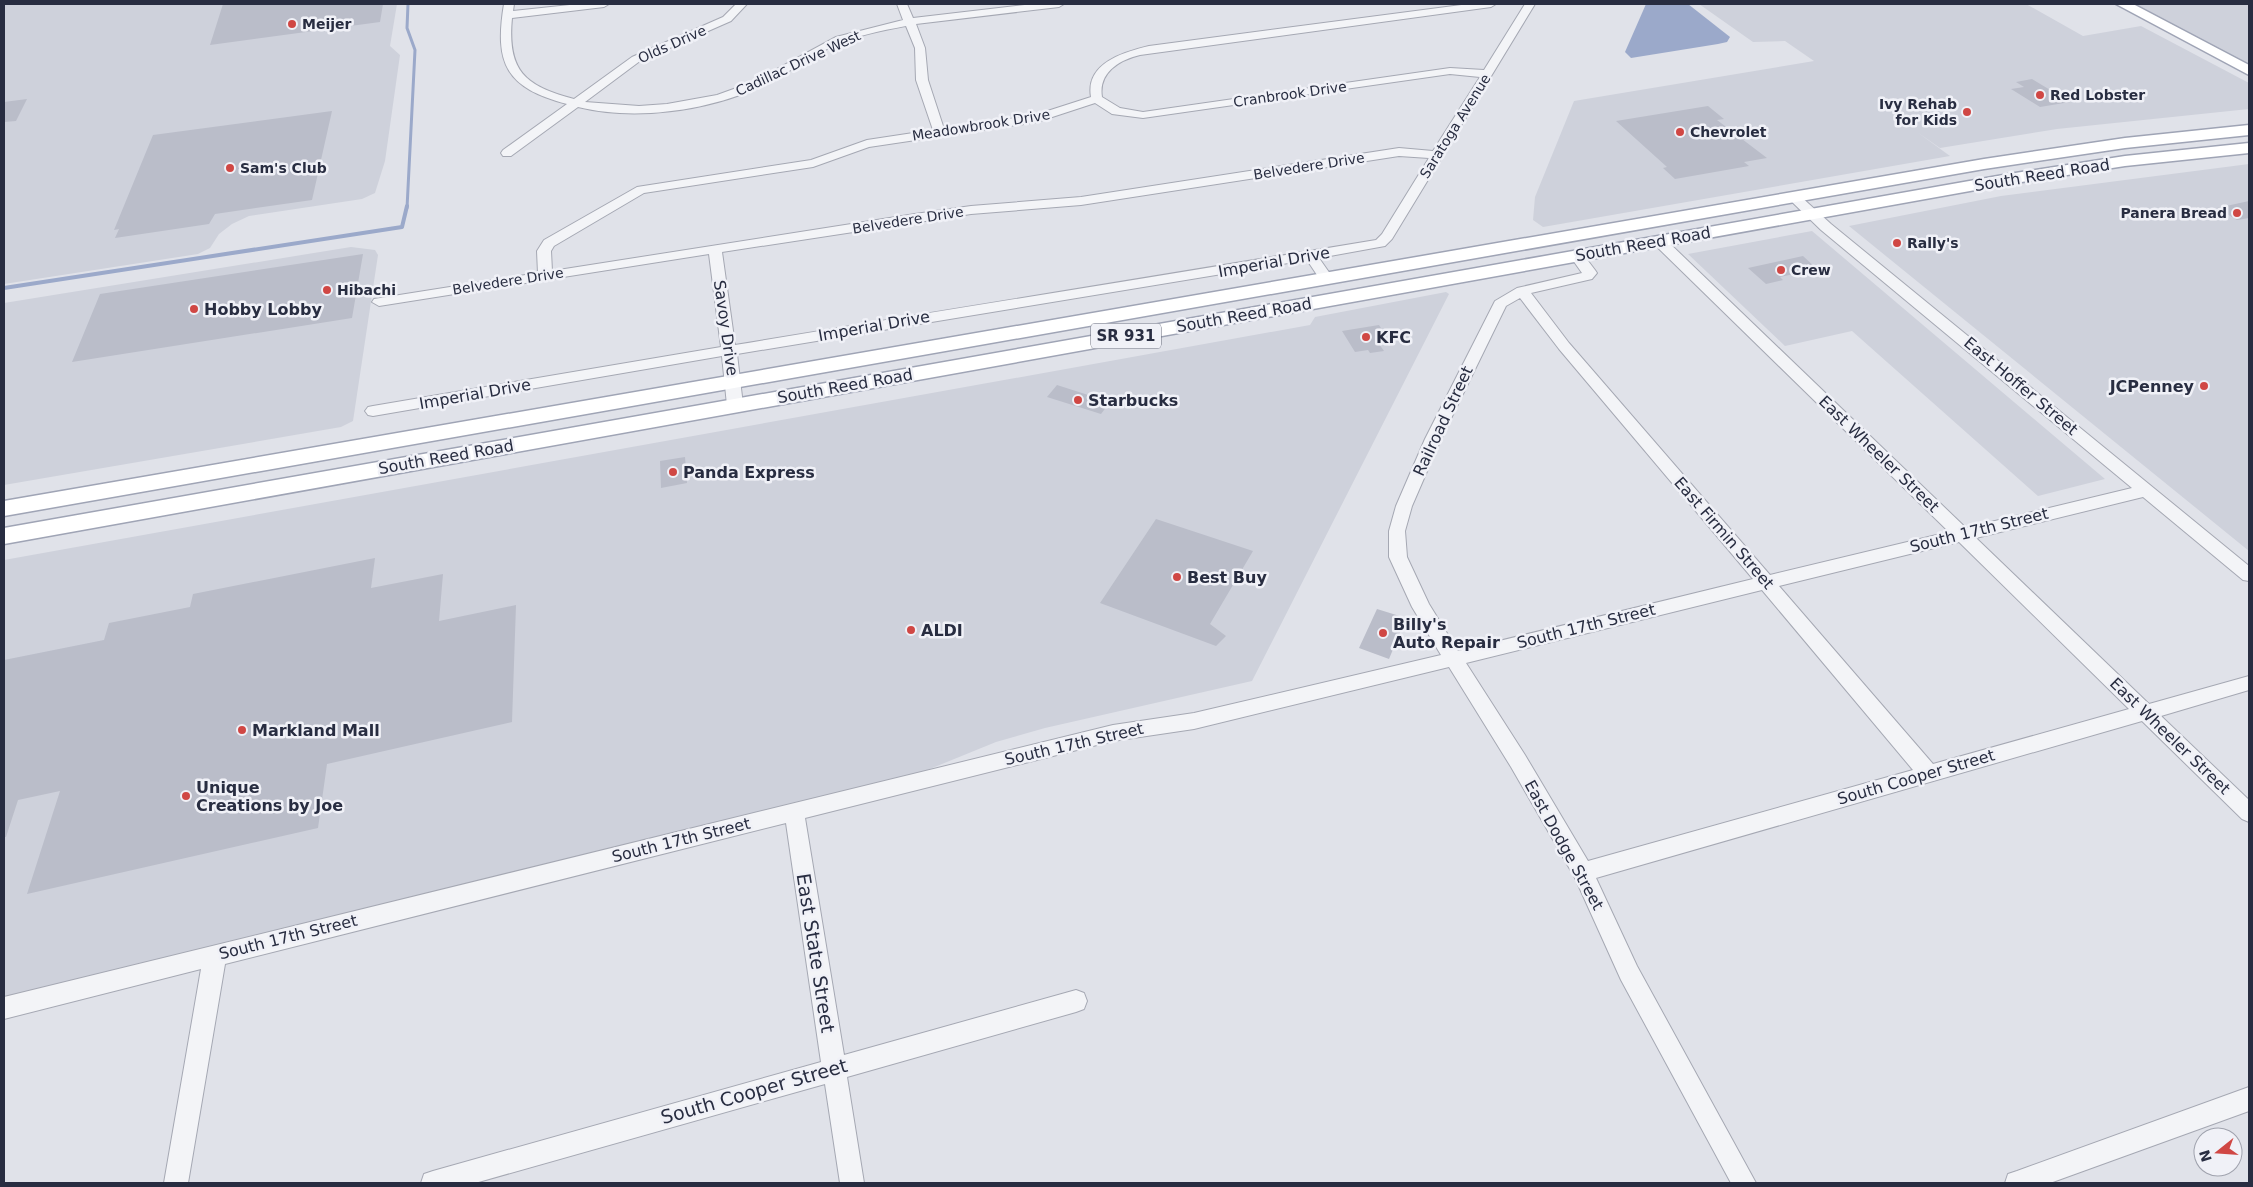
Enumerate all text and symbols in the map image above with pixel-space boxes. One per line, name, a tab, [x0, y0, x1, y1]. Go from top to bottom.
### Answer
place label: Meijer	[302, 16, 352, 32]
marker: Meijer	[286, 18, 298, 30]
street label: Olds Drive	[635, 22, 709, 66]
street label: Cadillac Drive West	[733, 27, 863, 99]
street label: Saratoga Avenue	[1416, 71, 1494, 181]
street label: Cranbrook Drive	[1232, 78, 1348, 110]
place label: Red Lobster	[2050, 87, 2145, 103]
marker: Red Lobster	[2034, 89, 2046, 101]
place label: Ivy Rehab for Kids	[1879, 96, 1957, 128]
street label: Meadowbrook Drive	[911, 106, 1051, 144]
marker: Ivy Rehab for Kids	[1961, 106, 1973, 118]
place label: Chevrolet	[1690, 124, 1767, 140]
marker: Chevrolet	[1674, 126, 1686, 138]
street label: Belvedere Drive	[1252, 149, 1366, 183]
street label: South Reed Road	[1973, 155, 2111, 195]
place label: Sam's Club	[240, 160, 327, 176]
marker: Sam's Club	[224, 162, 236, 174]
street label: Belvedere Drive	[851, 203, 965, 237]
place label: Panera Bread	[2120, 205, 2227, 221]
marker: Panera Bread	[2231, 207, 2243, 219]
street label: South Reed Road	[1574, 223, 1712, 265]
place label: Rally's	[1907, 235, 1959, 251]
marker: Rally's	[1891, 237, 1903, 249]
street label: Imperial Drive	[1217, 243, 1331, 281]
place label: Crew	[1791, 262, 1831, 278]
street label: Belvedere Drive	[451, 264, 565, 298]
marker: Crew	[1775, 264, 1787, 276]
street label: Savoy Drive	[710, 279, 742, 377]
place label: Hibachi	[337, 282, 396, 298]
marker: Hibachi	[321, 284, 333, 296]
street label: South Reed Road	[1175, 294, 1313, 336]
place label: Hobby Lobby	[204, 300, 322, 319]
marker: Hobby Lobby	[188, 303, 200, 315]
street label: Imperial Drive	[817, 307, 931, 345]
road number: SR 931	[1091, 324, 1161, 348]
place label: KFC	[1376, 328, 1411, 347]
marker: KFC	[1360, 331, 1372, 343]
street label: East Hoffer Street	[1960, 333, 2082, 439]
street label: Railroad Street	[1409, 363, 1477, 479]
street label: South Reed Road	[776, 365, 914, 407]
street label: Imperial Drive	[418, 375, 532, 413]
place label: JCPenney	[2109, 377, 2195, 396]
marker: JCPenney	[2198, 380, 2210, 392]
place label: Starbucks	[1088, 391, 1178, 410]
street label: East Wheeler Street	[1815, 392, 1943, 516]
marker: Starbucks	[1072, 394, 1084, 406]
street label: South Reed Road	[377, 436, 515, 478]
place label: Panda Express	[683, 463, 815, 482]
marker: Panda Express	[667, 466, 679, 478]
street label: East Firmin Street	[1670, 473, 1778, 593]
street label: South 17th Street	[1908, 504, 2050, 556]
place label: Best Buy	[1187, 568, 1267, 587]
marker: Best Buy	[1171, 571, 1183, 583]
street label: South 17th Street	[1515, 600, 1657, 652]
place label: Billy's Auto Repair	[1393, 615, 1500, 652]
place label: ALDI	[921, 621, 963, 640]
marker: ALDI	[905, 624, 917, 636]
marker: Billy's Auto Repair	[1377, 627, 1389, 639]
street label: East Wheeler Street	[2106, 674, 2234, 798]
street label: South 17th Street	[1003, 719, 1145, 769]
place label: Markland Mall	[252, 721, 380, 740]
marker: Markland Mall	[236, 724, 248, 736]
street label: South Cooper Street	[1835, 745, 1997, 809]
street label: East Dodge Street	[1520, 777, 1608, 913]
place label: Unique Creations by Joe	[196, 778, 343, 815]
marker: Unique Creations by Joe	[180, 790, 192, 802]
street label: South 17th Street	[610, 814, 752, 866]
street label: East State Street	[793, 872, 839, 1034]
street label: South 17th Street	[217, 911, 359, 963]
street label: South Cooper Street	[658, 1054, 850, 1128]
north arrow	[2193, 1127, 2243, 1177]
text: N	[2196, 1148, 2215, 1164]

